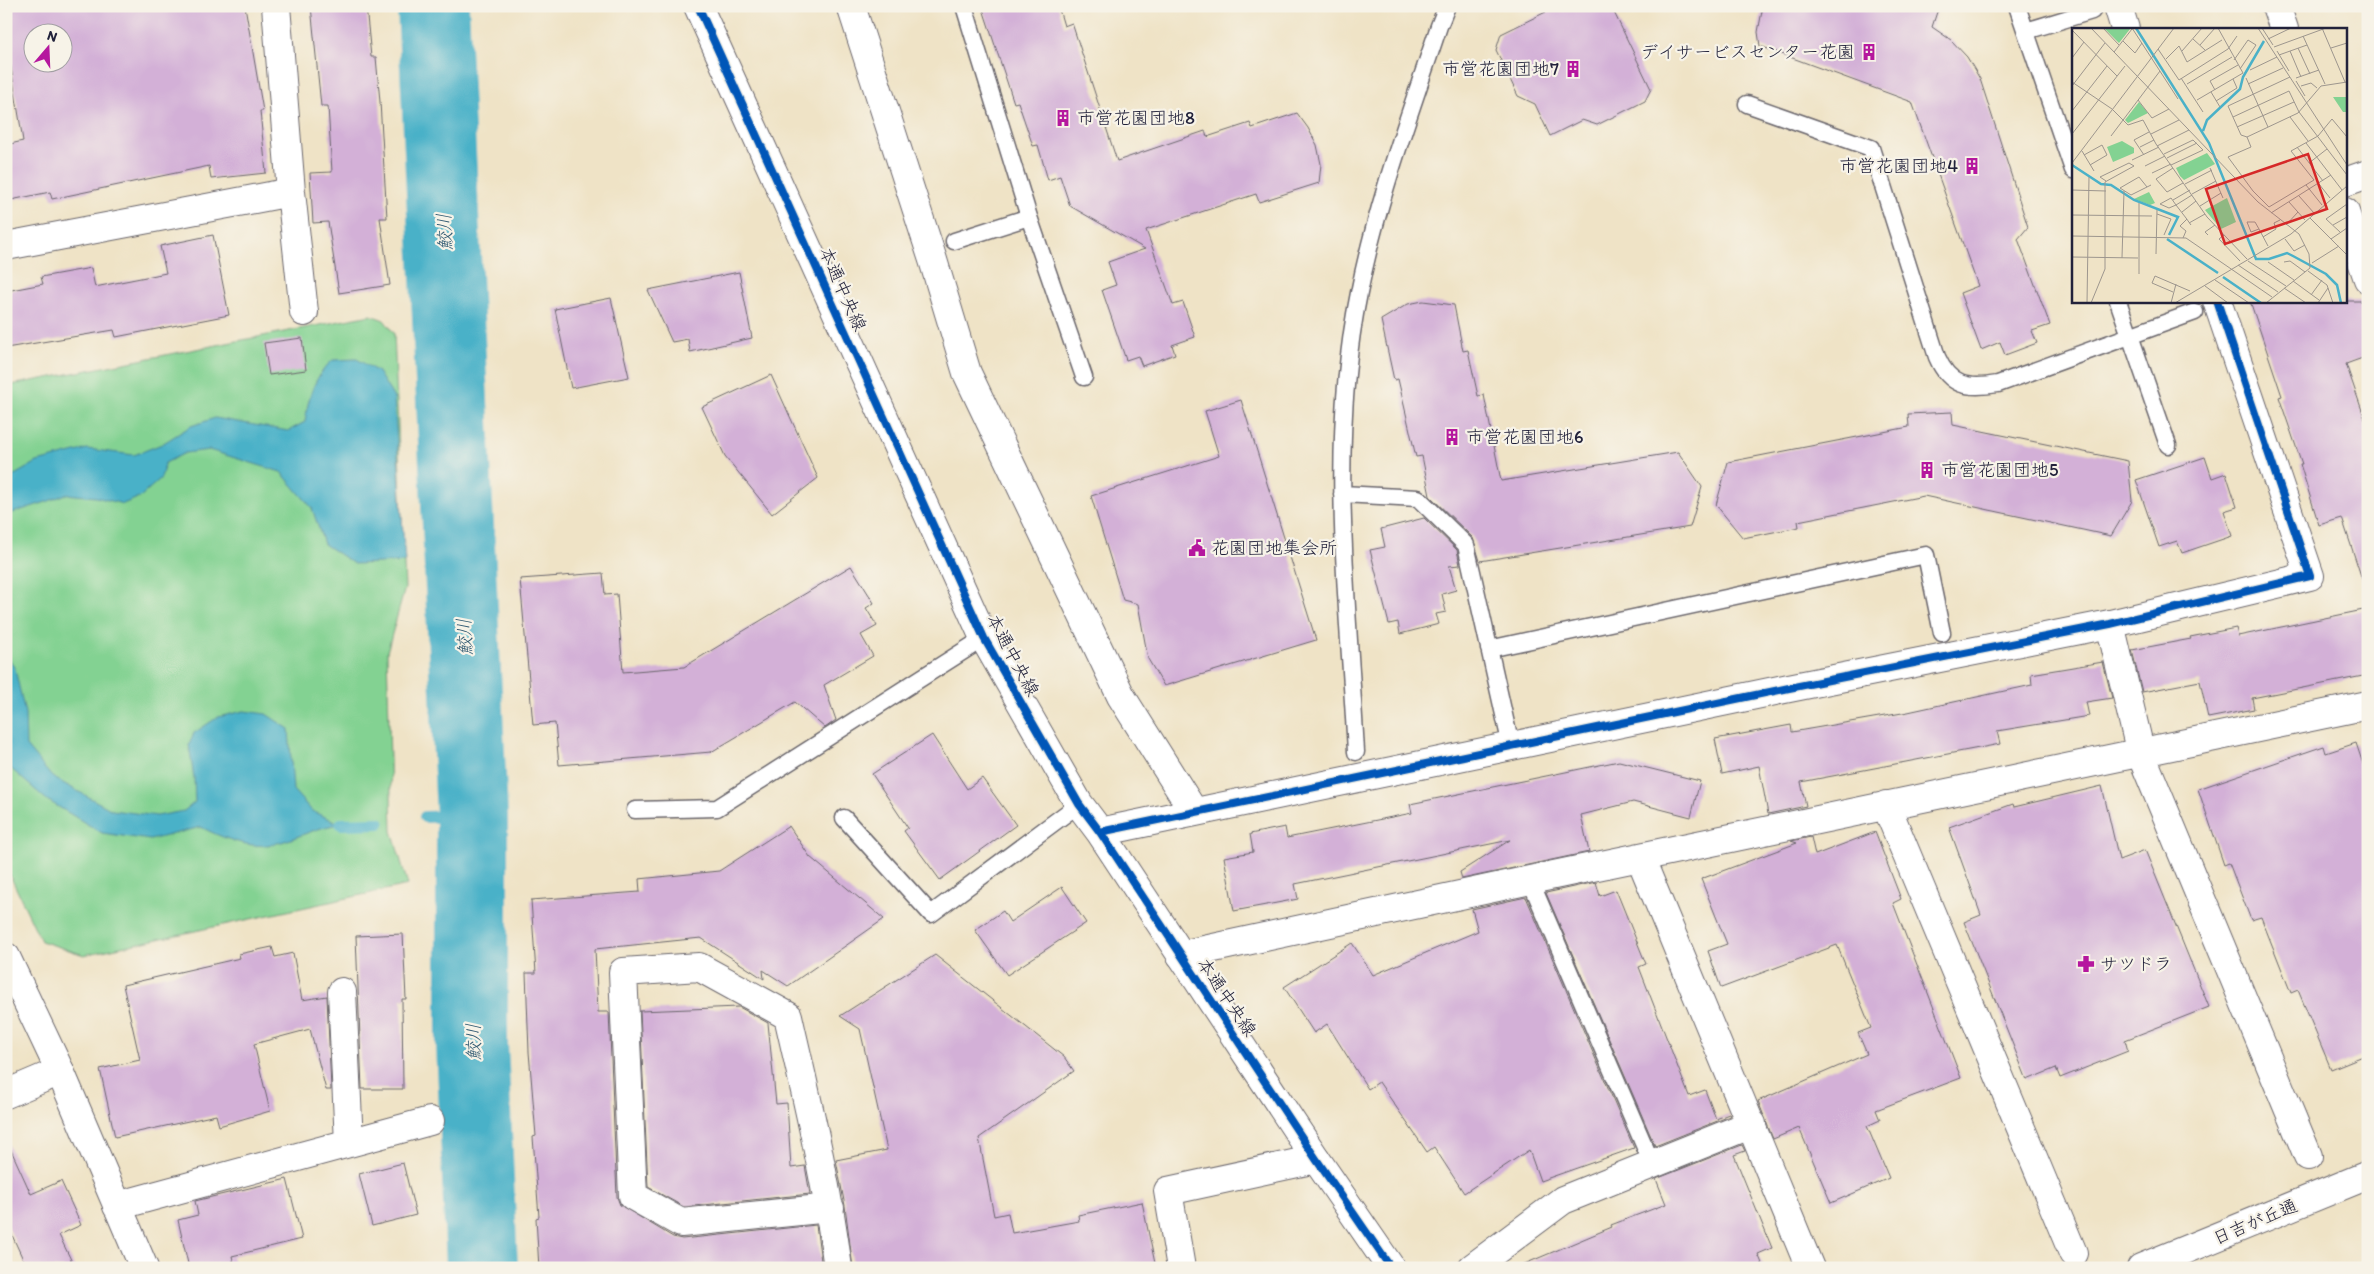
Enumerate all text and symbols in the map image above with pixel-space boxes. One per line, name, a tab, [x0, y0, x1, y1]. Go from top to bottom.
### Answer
north arrow	[22, 22, 72, 72]
text: N	[45, 27, 59, 46]
inset map	[2072, 28, 2346, 302]
place label: デイサービスセンター花園	[1640, 41, 1855, 63]
building icon: デイサービスセンター花園	[1859, 42, 1879, 62]
place label: 市営花園団地7	[1442, 58, 1559, 80]
building icon: 市営花園団地7	[1563, 59, 1583, 79]
place label: 市営花園団地8	[1077, 107, 1195, 129]
building icon: 市営花園団地8	[1053, 108, 1073, 128]
place label: 市営花園団地4	[1839, 155, 1958, 177]
building icon: 市営花園団地4	[1962, 156, 1982, 176]
water label: 鮫川	[432, 212, 457, 252]
street label: 本通中央線	[815, 243, 871, 335]
place label: 市営花園団地6	[1466, 426, 1584, 448]
building icon: 市営花園団地6	[1442, 427, 1462, 447]
place label: 市営花園団地5	[1941, 459, 2058, 481]
building icon: 市営花園団地5	[1917, 460, 1937, 480]
place label: 花園団地集会所	[1211, 537, 1337, 559]
public building icon: 花園団地集会所	[1187, 538, 1207, 558]
street label: 本通中央線	[982, 610, 1044, 700]
water label: 鮫川	[452, 617, 477, 657]
place label: サツドラ	[2100, 953, 2172, 975]
street label: 本通中央線	[1193, 954, 1261, 1040]
pharmacy icon: サツドラ	[2076, 954, 2096, 974]
water label: 鮫川	[462, 1023, 485, 1061]
street label: 日吉が丘通	[2209, 1194, 2301, 1250]

